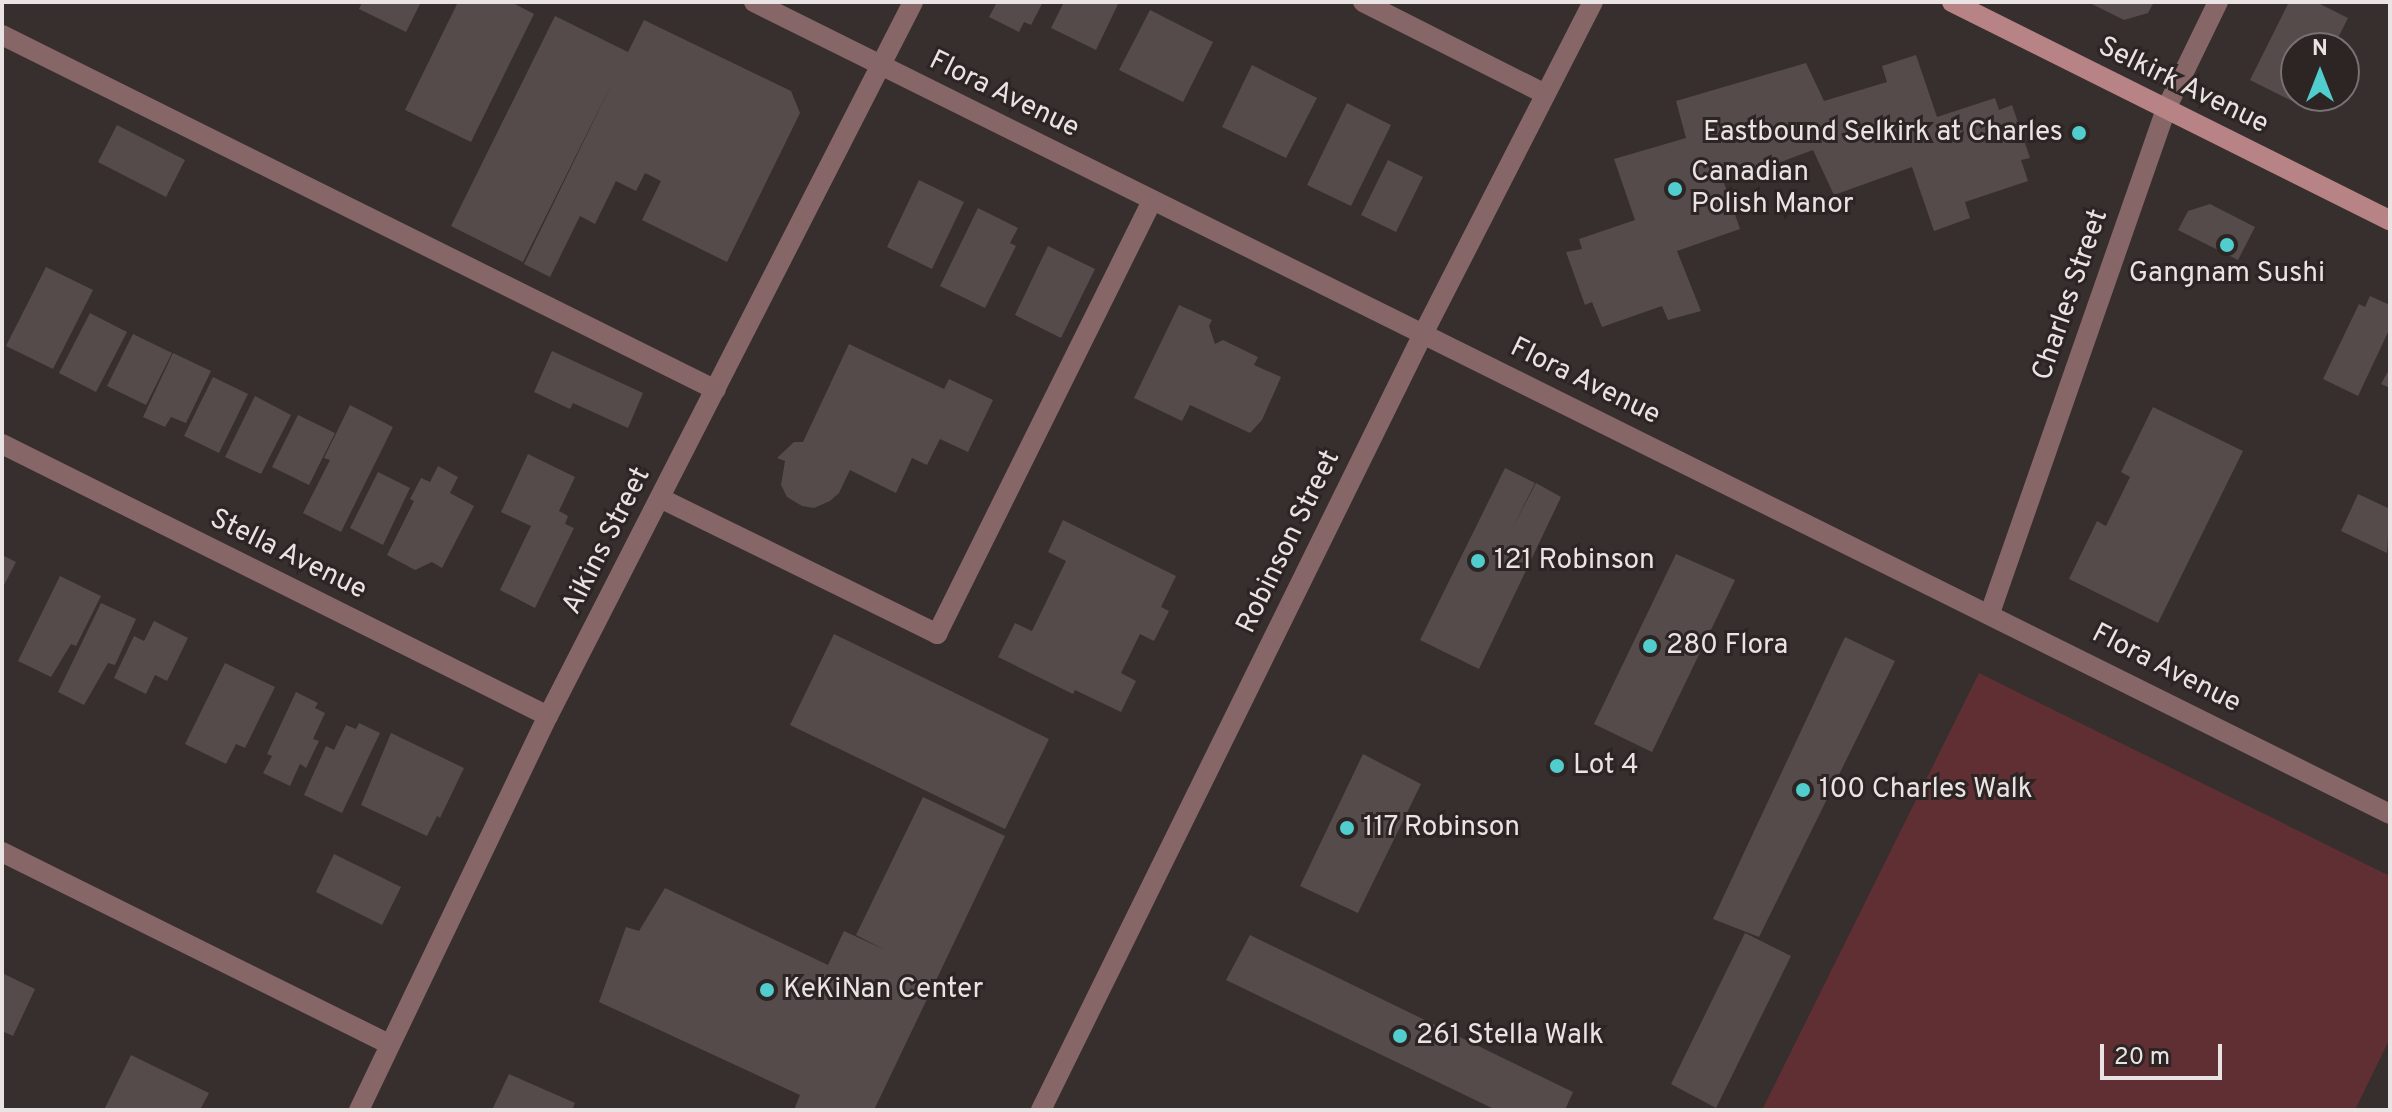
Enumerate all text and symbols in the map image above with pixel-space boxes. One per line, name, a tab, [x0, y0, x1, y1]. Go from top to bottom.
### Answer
street label: Selkirk Avenue	[2092, 30, 2274, 142]
north arrow	[2280, 32, 2360, 112]
text: N	[2312, 36, 2328, 63]
street label: Flora Avenue	[923, 44, 1085, 146]
place label: Eastbound Selkirk at Charles	[1703, 116, 2063, 150]
marker: Eastbound Selkirk at Charles	[2070, 124, 2088, 142]
place label: Canadian Polish Manor	[1691, 156, 1854, 222]
marker: Canadian Polish Manor	[1666, 180, 1684, 198]
street label: Charles Street	[2026, 205, 2116, 385]
marker: Gangnam Sushi	[2218, 236, 2236, 254]
place label: Gangnam Sushi	[2129, 257, 2325, 291]
street label: Flora Avenue	[1504, 331, 1666, 433]
street label: Robinson Street	[1230, 445, 1348, 639]
street label: Aikins Street	[556, 462, 658, 620]
street label: Stella Avenue	[204, 502, 372, 608]
place label: 121 Robinson	[1494, 544, 1655, 578]
marker: 121 Robinson	[1469, 552, 1487, 570]
street label: Flora Avenue	[2085, 617, 2247, 721]
place label: 280 Flora	[1666, 629, 1788, 663]
marker: 280 Flora	[1641, 637, 1659, 655]
place label: Lot 4	[1573, 749, 1639, 783]
marker: Lot 4	[1548, 757, 1566, 775]
place label: 100 Charles Walk	[1819, 773, 2033, 807]
marker: 100 Charles Walk	[1794, 781, 1812, 799]
place label: 117 Robinson	[1363, 811, 1521, 845]
marker: 117 Robinson	[1338, 819, 1356, 837]
place label: KeKiNan Center	[783, 973, 983, 1007]
marker: KeKiNan Center	[758, 981, 776, 999]
place label: 261 Stella Walk	[1416, 1019, 1604, 1053]
marker: 261 Stella Walk	[1391, 1027, 1409, 1045]
scale bar	[2104, 1028, 2226, 1078]
text: 20 m	[2114, 1043, 2170, 1073]

